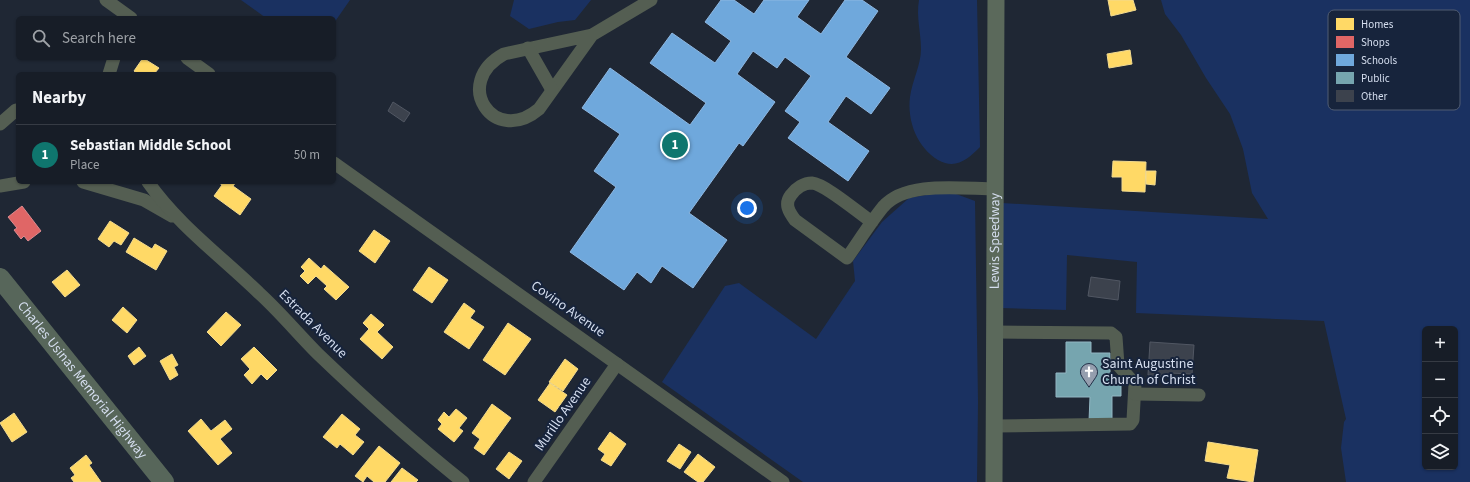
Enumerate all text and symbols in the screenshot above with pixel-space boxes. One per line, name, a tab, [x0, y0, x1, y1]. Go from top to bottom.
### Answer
legend	[1328, 10, 1460, 110]
search box	[16, 16, 336, 60]
text: Homes	[1361, 17, 1394, 32]
icon: search	[30, 27, 52, 49]
text: Search here	[62, 28, 136, 49]
text: Shops	[1361, 35, 1390, 50]
text: Schools	[1361, 53, 1398, 68]
text: Public	[1361, 71, 1390, 86]
text: Nearby	[32, 86, 86, 110]
text: Other	[1361, 89, 1387, 104]
pin: 1	[662, 130, 688, 160]
text: Sebastian Middle School	[70, 135, 231, 156]
text: 1	[42, 146, 48, 164]
text: 50 m	[294, 146, 320, 164]
text: Place	[70, 156, 99, 174]
street label: Lewis Speedway	[985, 192, 1005, 289]
your location	[737, 198, 757, 218]
street label: Covino Avenue	[527, 276, 609, 342]
street label: Estrada Avenue	[274, 285, 352, 363]
street label: Charles Usinas Memorial Highway	[12, 297, 152, 464]
map controls	[1422, 326, 1458, 470]
button: +	[1422, 326, 1458, 362]
place label: Saint Augustine Church of Christ	[1102, 354, 1196, 390]
church icon: Saint Augustine Church of Christ	[1079, 362, 1099, 387]
button: −	[1422, 362, 1458, 398]
street label: Murillo Avenue	[530, 373, 596, 455]
button: locate	[1422, 398, 1458, 434]
button: layers	[1422, 434, 1458, 470]

